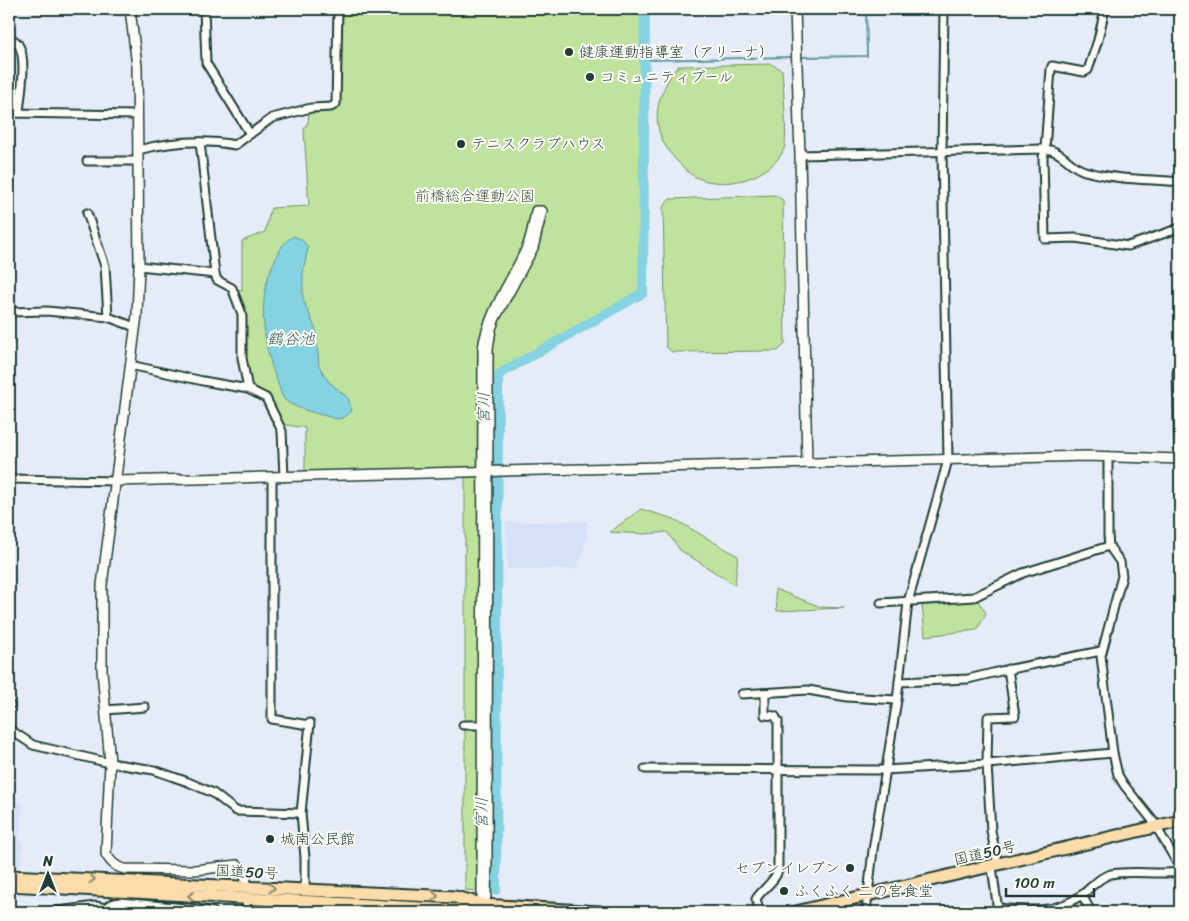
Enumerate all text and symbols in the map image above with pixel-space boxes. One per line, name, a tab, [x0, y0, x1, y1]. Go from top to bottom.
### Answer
place label: 健康運動指導室（アリーナ）	[579, 39, 774, 65]
marker: 健康運動指導室（アリーナ）	[563, 46, 575, 58]
place label: コミュニティプール	[600, 64, 733, 90]
marker: コミュニティプール	[584, 71, 596, 83]
place label: テニスクラブハウス	[471, 131, 605, 157]
marker: テニスクラブハウス	[455, 138, 467, 150]
park label: 前橋総合運動公園	[415, 183, 535, 209]
water label: 鶴谷池	[267, 324, 316, 353]
water label: 宮川	[469, 392, 498, 424]
water label: 宮川	[467, 797, 496, 829]
place label: 城南公民館	[280, 826, 355, 852]
marker: 城南公民館	[264, 833, 276, 845]
street label: 国道50号	[951, 833, 1019, 873]
north arrow	[22, 848, 72, 898]
text: N	[42, 849, 53, 874]
place label: セブンイレブン	[735, 855, 840, 881]
street label: 国道50号	[215, 857, 279, 887]
marker: セブンイレブン	[844, 862, 856, 874]
scale bar	[1006, 866, 1094, 898]
text: 100 m	[1014, 870, 1055, 896]
one-way arrow	[89, 874, 97, 885]
place label: ふくふく 二の宮食堂	[794, 878, 933, 904]
one-way arrow	[268, 883, 276, 894]
marker: ふくふく 二の宮食堂	[778, 885, 790, 897]
one-way arrow	[186, 891, 194, 902]
one-way arrow	[431, 891, 439, 901]

